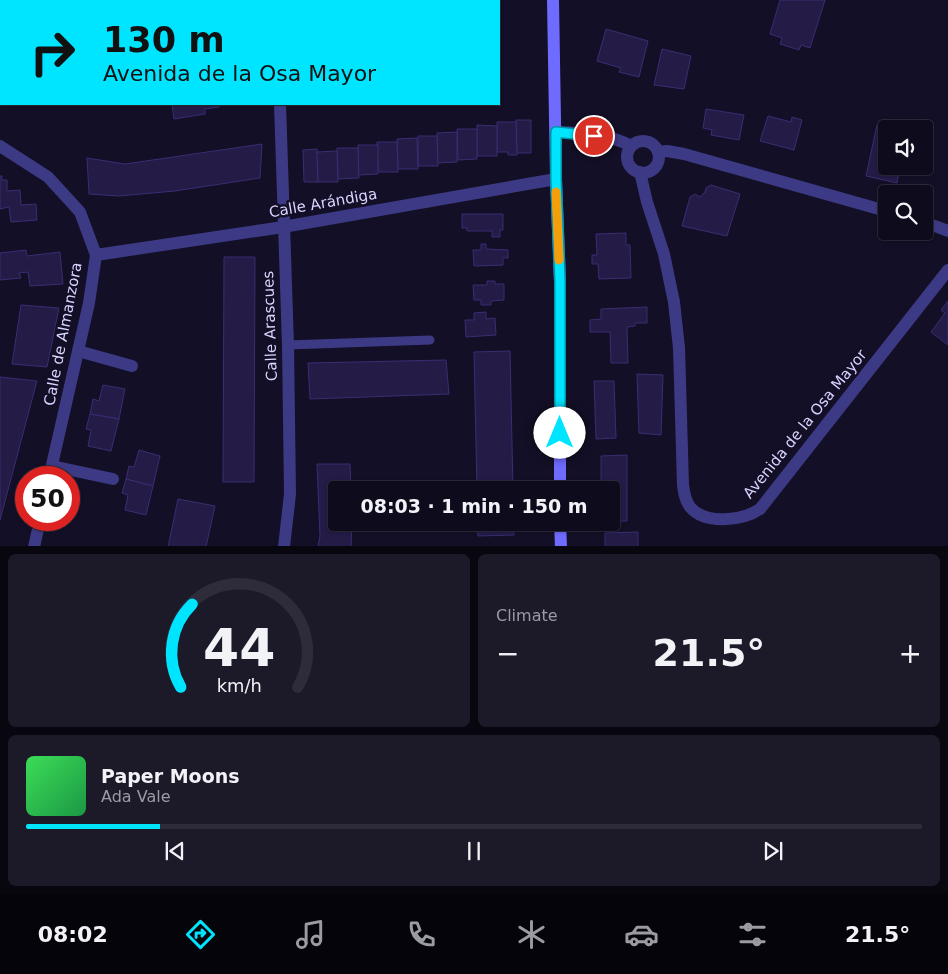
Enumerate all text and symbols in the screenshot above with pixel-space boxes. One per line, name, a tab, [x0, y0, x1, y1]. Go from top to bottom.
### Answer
icon: right	[20, 20, 85, 85]
text: 130 m	[103, 20, 225, 60]
text: Avenida de la Osa Mayor	[103, 61, 376, 86]
pin	[573, 115, 615, 157]
map controls	[878, 120, 933, 240]
button: sound	[878, 120, 933, 175]
icon: arrive	[580, 122, 608, 150]
street label: Calle Arándiga	[268, 185, 378, 221]
button: search	[878, 185, 933, 240]
street label: Calle de Almanzora	[40, 261, 86, 407]
street label: Calle Arascues	[259, 270, 281, 381]
street label: Avenida de la Osa Mayor	[739, 345, 871, 502]
position arrow	[533, 406, 585, 458]
speed limit sign: 50	[15, 466, 80, 531]
text: 08:03 · 1 min · 150 m	[360, 495, 588, 517]
text: Climate	[496, 606, 558, 625]
text: 44	[203, 618, 275, 678]
text: 21.5°	[653, 631, 765, 675]
text: −	[496, 637, 519, 670]
text: +	[899, 637, 922, 670]
text: km/h	[216, 675, 262, 696]
text: Paper Moons	[101, 765, 240, 787]
text: Ada Vale	[101, 787, 171, 806]
icon: previous	[161, 837, 189, 865]
icon: pause	[460, 837, 488, 865]
icon: next	[759, 837, 787, 865]
icon: directions	[183, 917, 218, 952]
icon: music	[293, 917, 328, 952]
icon: phone	[404, 917, 439, 952]
icon: climate	[514, 917, 549, 952]
icon: car	[624, 917, 659, 952]
icon: filters	[735, 917, 770, 952]
text: 08:02	[38, 922, 108, 947]
text: 21.5°	[845, 922, 910, 947]

